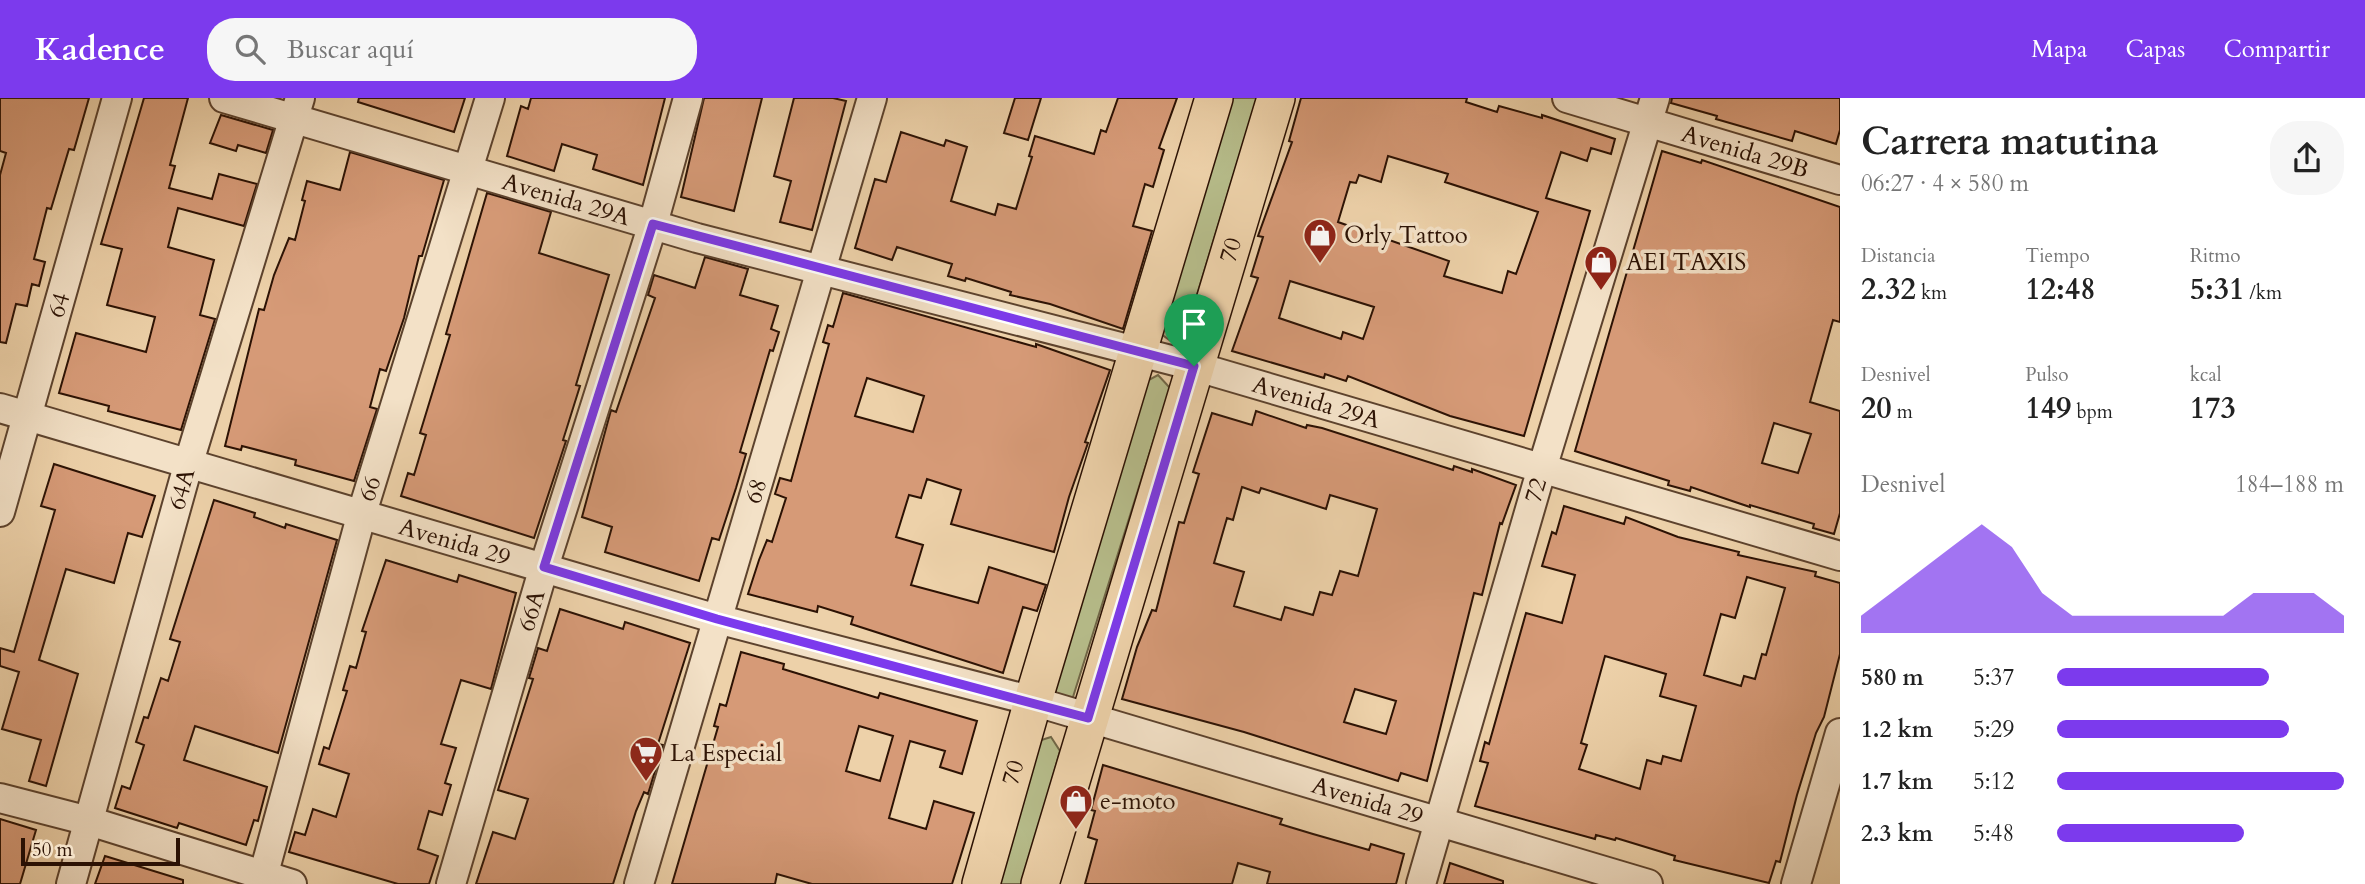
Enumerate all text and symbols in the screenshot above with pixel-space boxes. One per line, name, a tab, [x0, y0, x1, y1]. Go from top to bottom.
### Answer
search box	[207, 18, 697, 81]
text: Kadence	[35, 27, 165, 72]
icon: search	[231, 30, 269, 68]
text: Buscar aquí	[287, 32, 414, 67]
text: Mapa	[2031, 33, 2087, 66]
text: Capas	[2125, 33, 2185, 66]
text: Compartir	[2223, 33, 2330, 66]
text: Carrera matutina	[1861, 116, 2159, 168]
street label: Avenida 29B	[1678, 117, 1813, 186]
button: share	[2270, 121, 2344, 195]
street label: Avenida 29A	[498, 165, 635, 234]
text: 06:27 · 4 × 580 m	[1861, 168, 2029, 199]
shop icon: Orly Tattoo	[1301, 216, 1339, 265]
place label: Orly Tattoo	[1344, 219, 1468, 252]
street label: 70	[1211, 233, 1250, 266]
shop icon: AEI TAXIS	[1582, 243, 1620, 292]
text: Distancia	[1861, 243, 1935, 269]
text: Tiempo	[2025, 243, 2090, 269]
text: Ritmo	[2190, 243, 2241, 269]
place label: AEI TAXIS	[1626, 246, 1746, 279]
text: 2.32	[1861, 269, 1916, 310]
text: 12:48	[2025, 269, 2096, 310]
text: 5:31	[2190, 269, 2244, 310]
text: km	[1916, 280, 1947, 306]
text: /km	[2244, 280, 2282, 306]
street label: 64	[39, 289, 78, 321]
pin	[1164, 294, 1224, 366]
icon: arrive	[1175, 305, 1213, 343]
text: Desnivel	[1861, 362, 1931, 388]
text: Pulso	[2025, 362, 2068, 388]
text: kcal	[2190, 362, 2222, 388]
street label: Avenida 29A	[1248, 368, 1385, 437]
text: 20	[1861, 388, 1892, 429]
text: 149	[2025, 388, 2071, 429]
text: 173	[2190, 388, 2236, 429]
text: m	[1892, 399, 1913, 425]
text: bpm	[2071, 399, 2113, 425]
street label: 64A	[160, 464, 203, 514]
text: Desnivel	[1861, 469, 1945, 500]
text: 184–188 m	[2235, 469, 2344, 500]
street label: 66	[350, 472, 389, 505]
street label: 68	[736, 474, 775, 507]
street label: 72	[1516, 474, 1555, 507]
street label: Avenida 29	[395, 510, 514, 574]
street label: 66A	[510, 585, 553, 635]
text: 580 m	[1861, 662, 1924, 693]
text: 5:37	[1973, 662, 2014, 693]
text: 1.2 km	[1861, 714, 1933, 745]
text: 5:29	[1973, 714, 2014, 745]
supermarket icon: La Especial	[627, 734, 665, 783]
place label: La Especial	[670, 737, 782, 770]
street label: 70	[993, 756, 1032, 789]
text: 1.7 km	[1861, 766, 1933, 797]
text: 5:12	[1973, 766, 2014, 797]
street label: Avenida 29	[1308, 768, 1427, 833]
shop icon: e-moto	[1057, 782, 1095, 831]
place label: e-moto	[1100, 785, 1175, 818]
text: 2.3 km	[1861, 818, 1933, 849]
text: 5:48	[1973, 818, 2014, 849]
scale bar	[21, 835, 180, 867]
text: 50 m	[32, 837, 73, 863]

